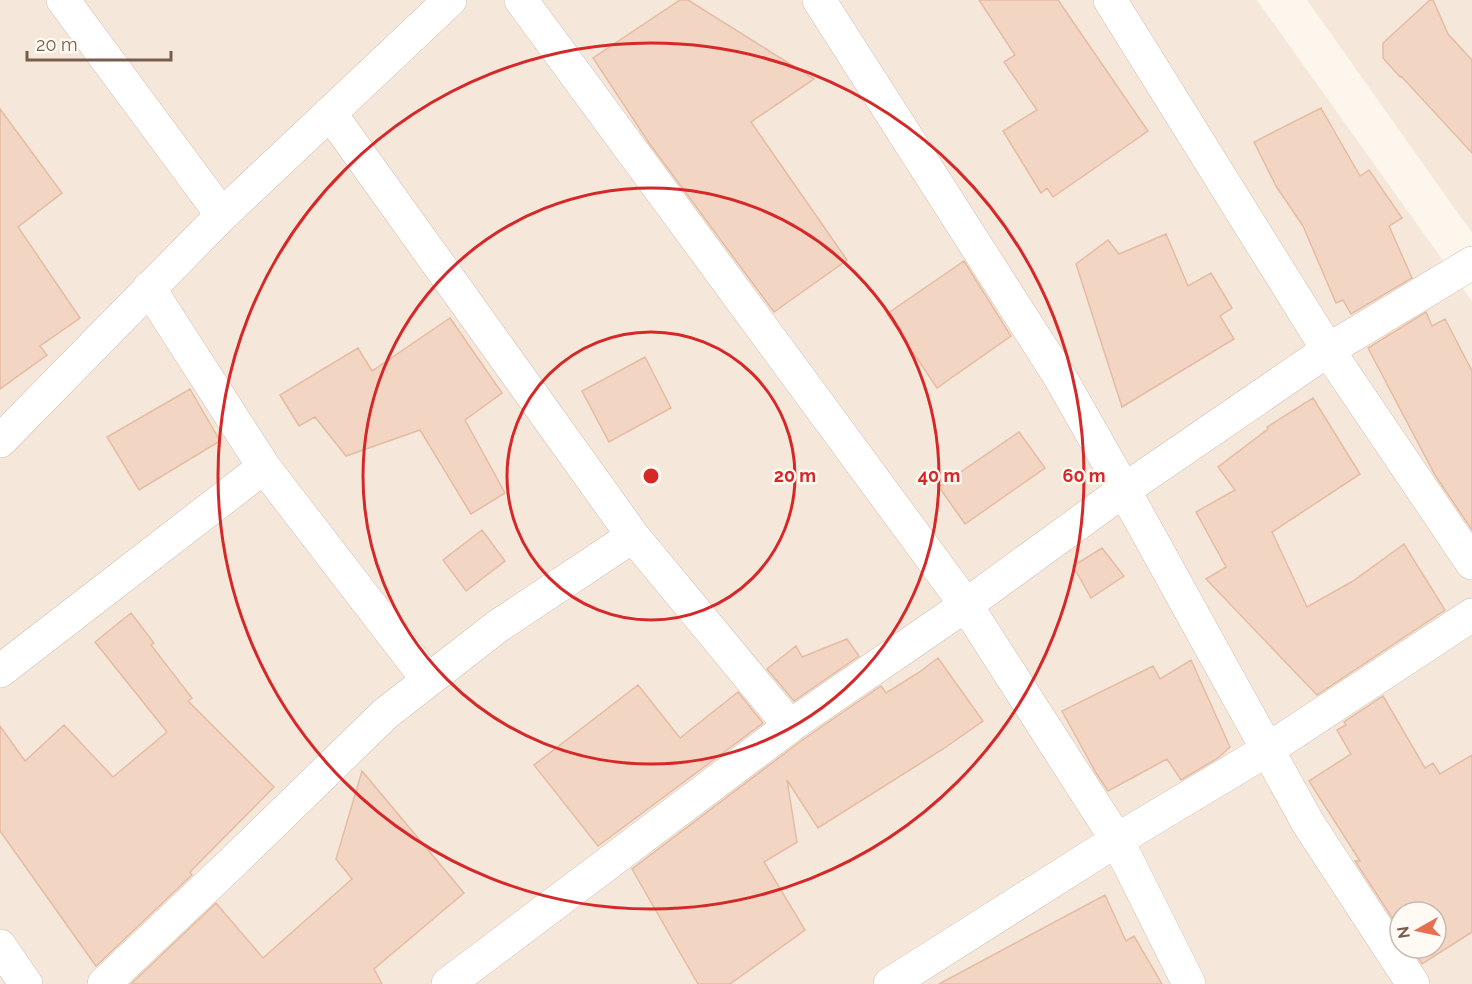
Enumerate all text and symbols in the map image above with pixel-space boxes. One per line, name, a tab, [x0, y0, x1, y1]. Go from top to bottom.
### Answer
scale bar	[27, 24, 171, 62]
text: 20 m	[36, 34, 78, 55]
text: 20 m	[774, 465, 816, 486]
text: 40 m	[918, 465, 960, 486]
text: 60 m	[1062, 465, 1106, 486]
centre of rings	[641, 466, 661, 486]
north arrow	[1388, 900, 1448, 960]
text: N	[1393, 925, 1414, 940]

